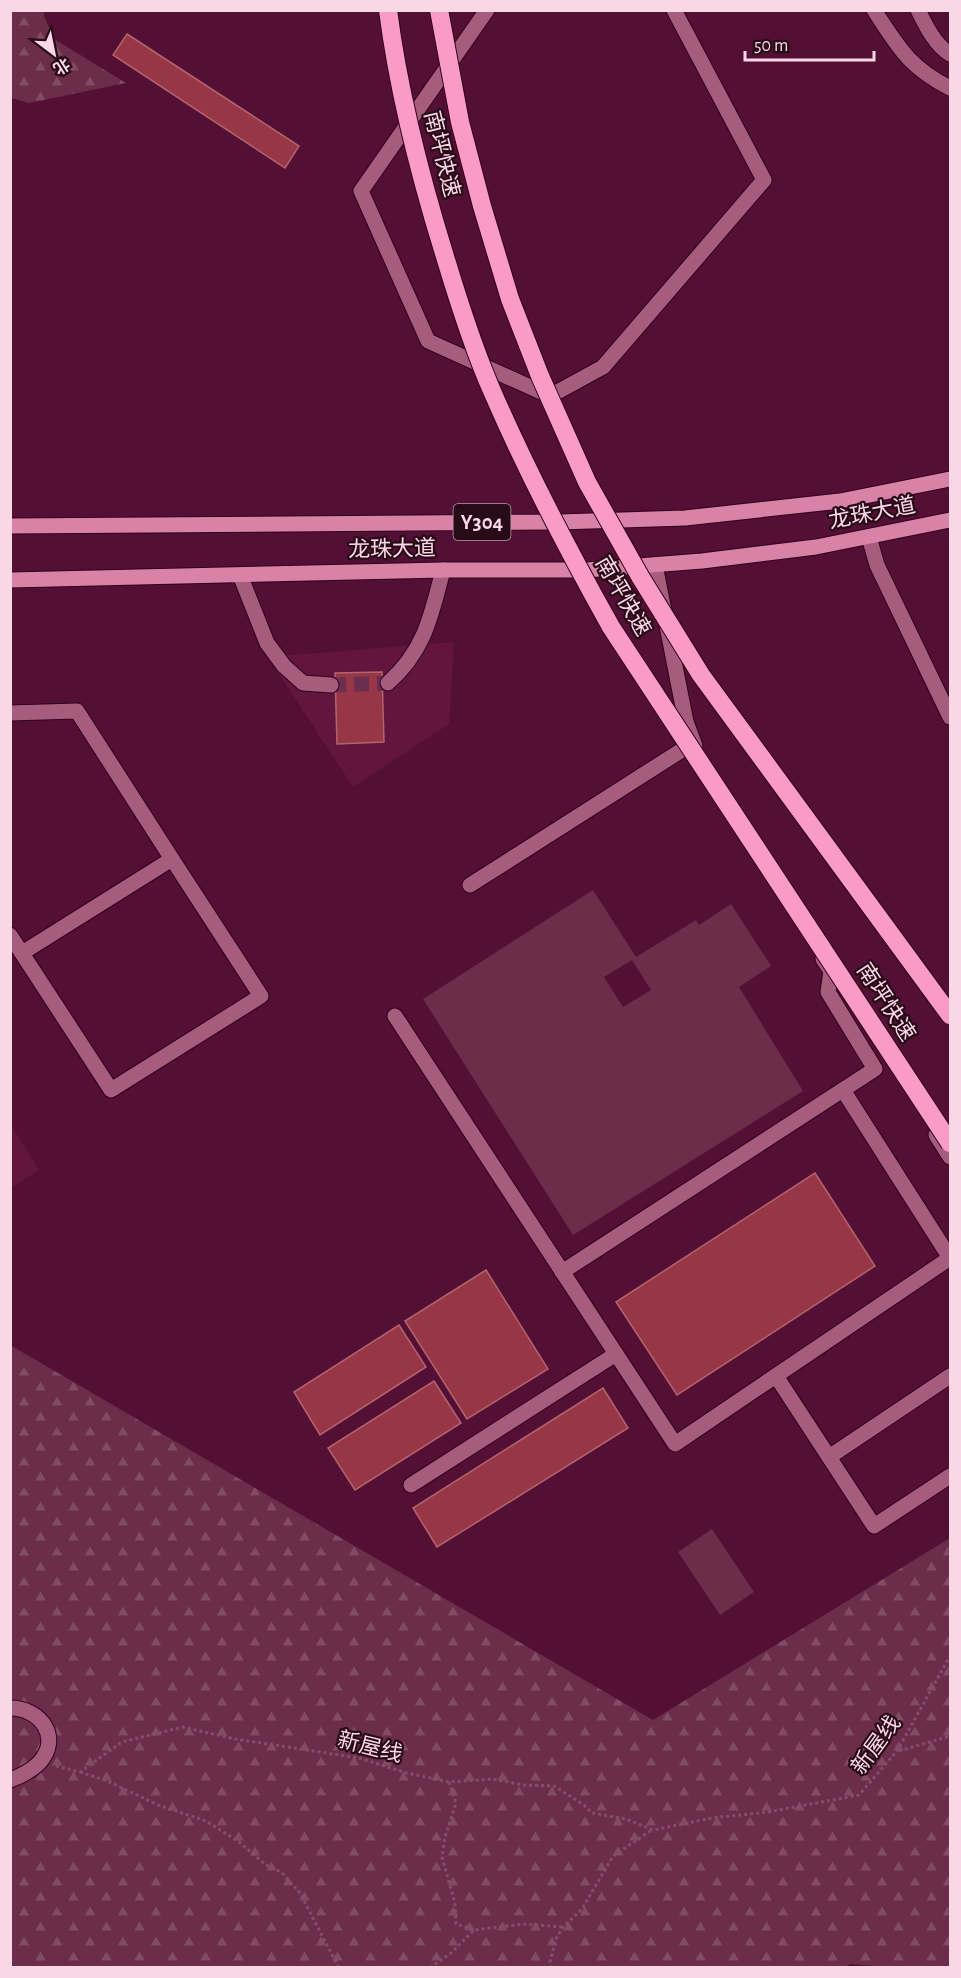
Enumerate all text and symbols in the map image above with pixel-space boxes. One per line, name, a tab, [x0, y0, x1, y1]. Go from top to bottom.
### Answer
north arrow	[24, 24, 84, 84]
scale bar	[745, 24, 874, 62]
text: 50 m	[754, 37, 788, 55]
text: 北	[50, 55, 73, 78]
street label: 南坪快速	[421, 108, 464, 199]
street label: 龙珠大道	[827, 493, 917, 532]
road number: Y304	[454, 504, 510, 540]
street label: 龙珠大道	[348, 536, 436, 561]
street label: 南坪快速	[591, 552, 655, 640]
street label: 南坪快速	[853, 959, 920, 1045]
street label: 新屋线	[847, 1711, 904, 1778]
street label: 新屋线	[335, 1727, 405, 1766]

